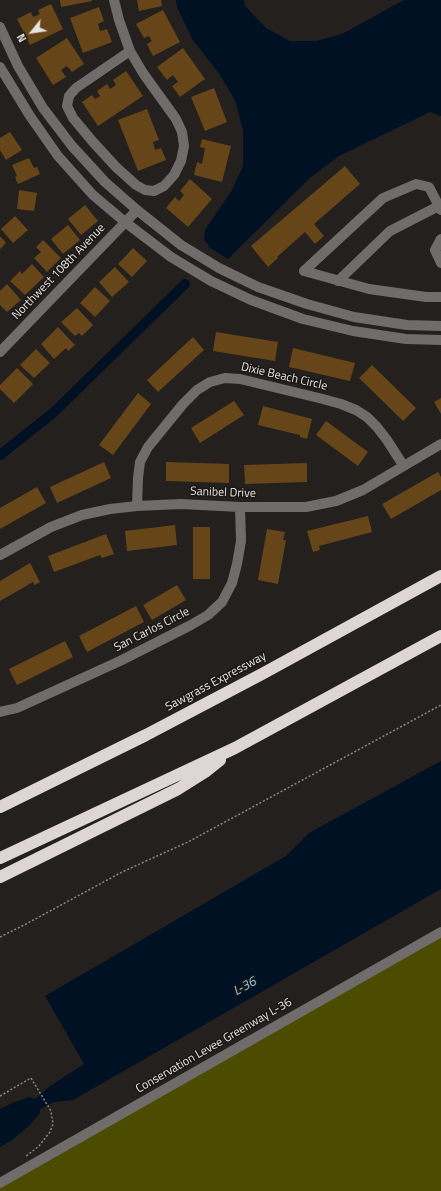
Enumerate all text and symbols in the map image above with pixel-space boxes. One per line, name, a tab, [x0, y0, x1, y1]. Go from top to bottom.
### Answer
north arrow	[12, 12, 52, 52]
text: N	[13, 31, 30, 45]
street label: Northwest 108th Avenue	[9, 221, 109, 323]
street label: Dixie Beach Circle	[239, 360, 329, 394]
street label: Sanibel Drive	[190, 485, 256, 501]
street label: San Carlos Circle	[112, 605, 192, 655]
street label: Sawgrass Expressway	[163, 649, 269, 715]
water label: L-36	[231, 974, 259, 1000]
street label: Conservation Levee Greenway L-36	[133, 995, 295, 1097]

